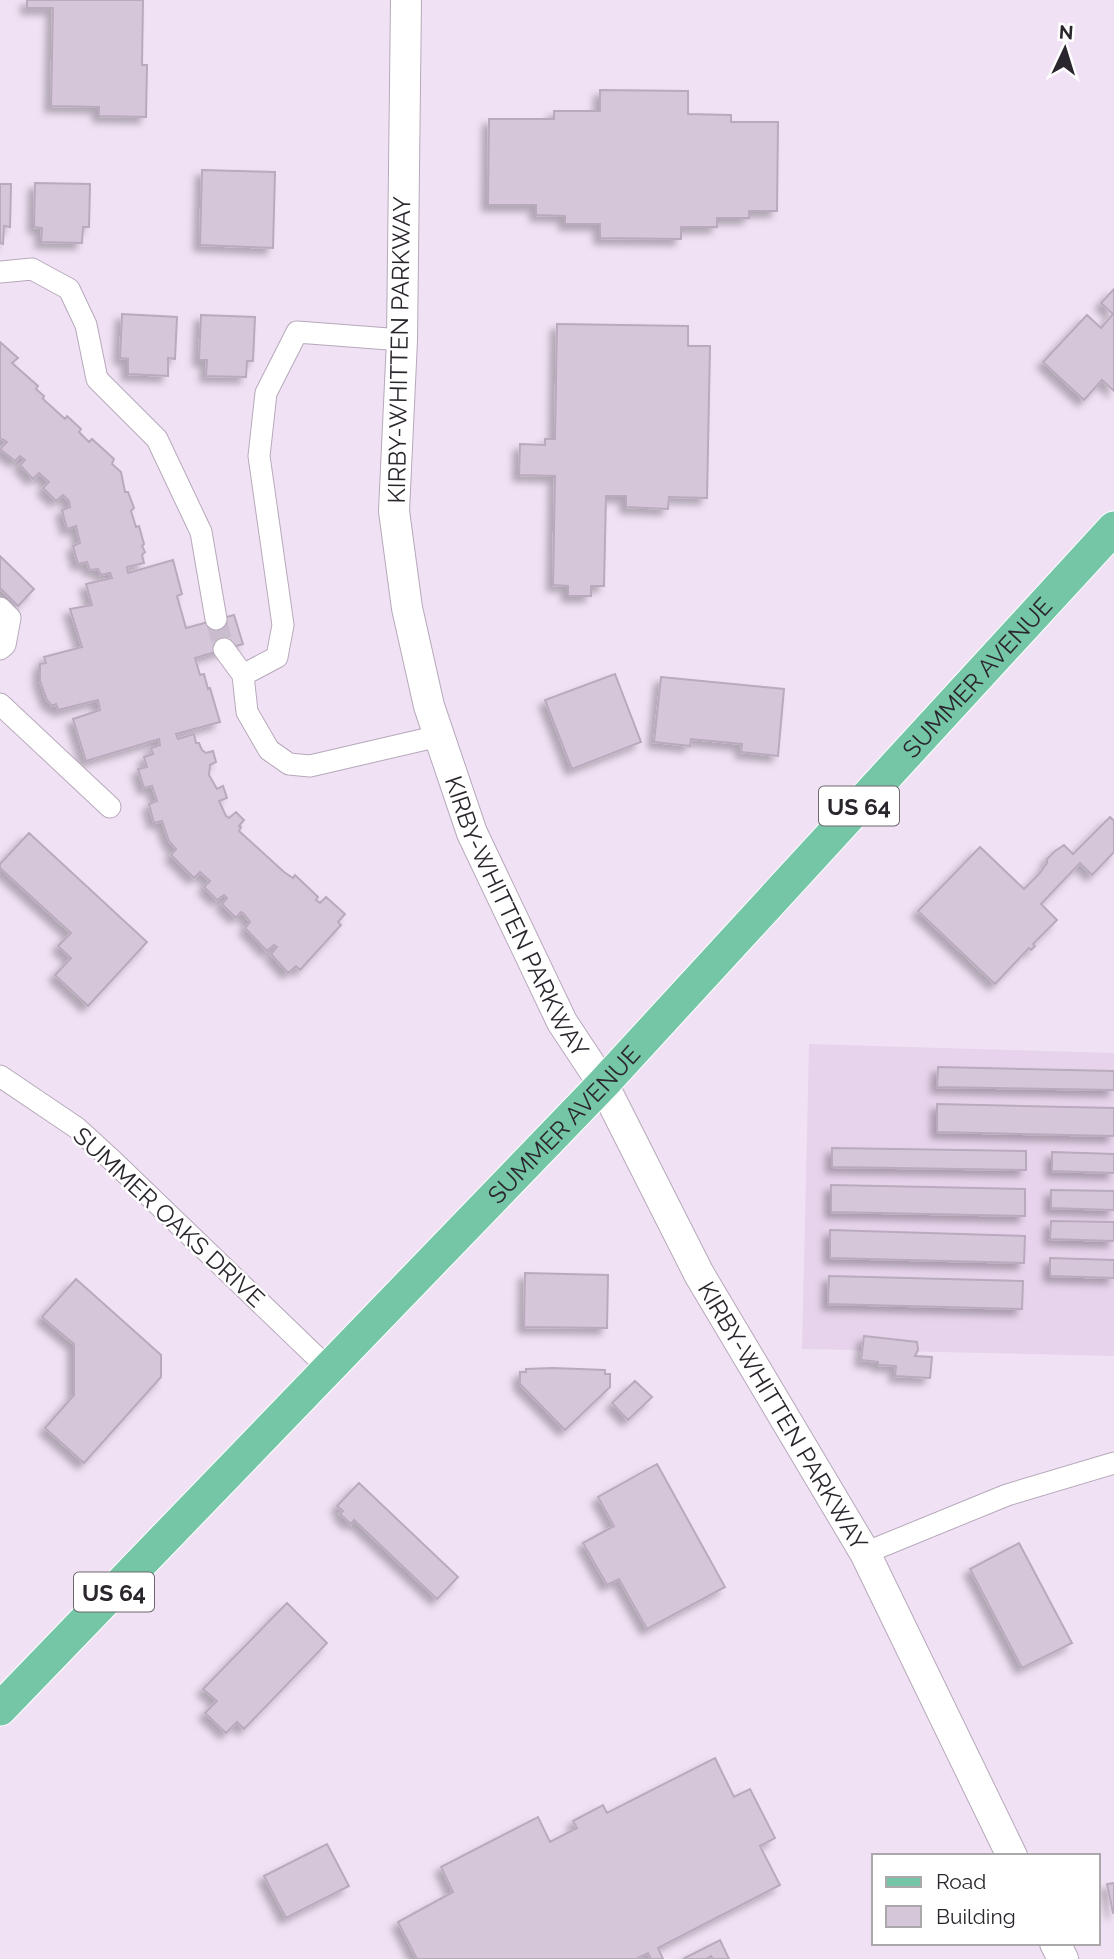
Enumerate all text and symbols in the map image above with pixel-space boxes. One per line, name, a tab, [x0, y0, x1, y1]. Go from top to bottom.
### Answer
north arrow	[1030, 14, 1100, 84]
text: N	[1058, 21, 1074, 44]
street label: KIRBY-WHITTEN PARKWAY	[382, 196, 416, 504]
street label: SUMMER AVENUE	[896, 591, 1058, 763]
street label: KIRBY-WHITTEN PARKWAY	[439, 772, 596, 1063]
road number: US 64	[819, 786, 899, 826]
street label: SUMMER AVENUE	[481, 1039, 646, 1209]
street label: SUMMER OAKS DRIVE	[67, 1121, 271, 1313]
street label: KIRBY-WHITTEN PARKWAY	[692, 1276, 875, 1556]
road number: US 64	[74, 1572, 154, 1611]
legend	[872, 1854, 1100, 1945]
text: Road	[936, 1869, 986, 1894]
text: Building	[936, 1904, 1016, 1929]

